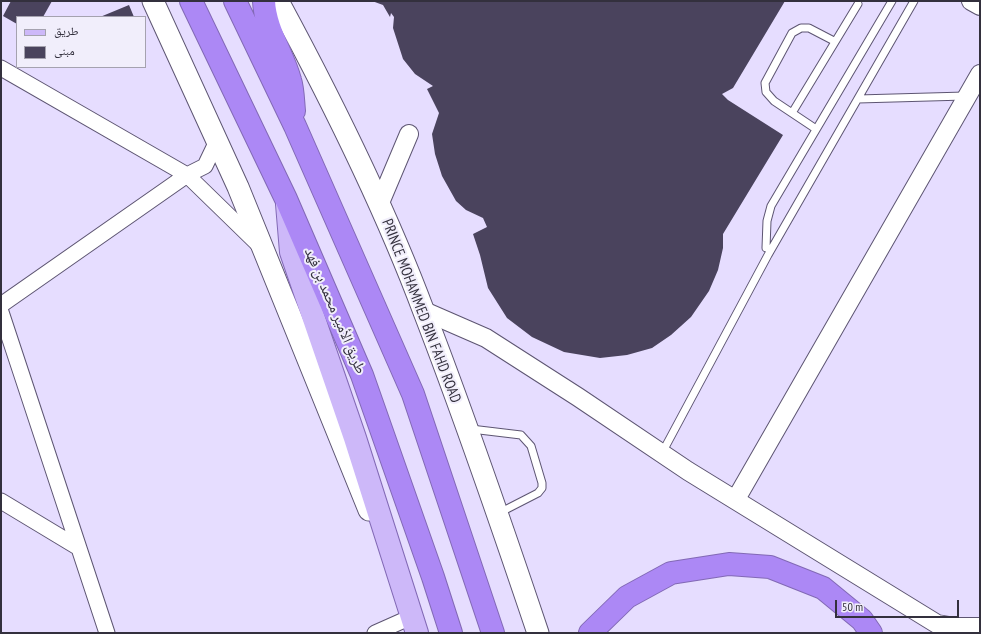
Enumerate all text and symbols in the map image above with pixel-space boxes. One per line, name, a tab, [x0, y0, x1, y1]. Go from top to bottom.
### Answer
legend	[16, 16, 146, 68]
text: طريق	[54, 23, 79, 38]
text: مبنى	[54, 43, 75, 58]
street label: PRINCE MOHAMMED BIN FAHD ROAD	[378, 217, 464, 405]
street label: طريق الأمير محمد بن فهد	[300, 245, 370, 377]
scale bar	[837, 592, 961, 618]
text: 50 m	[842, 599, 863, 614]

